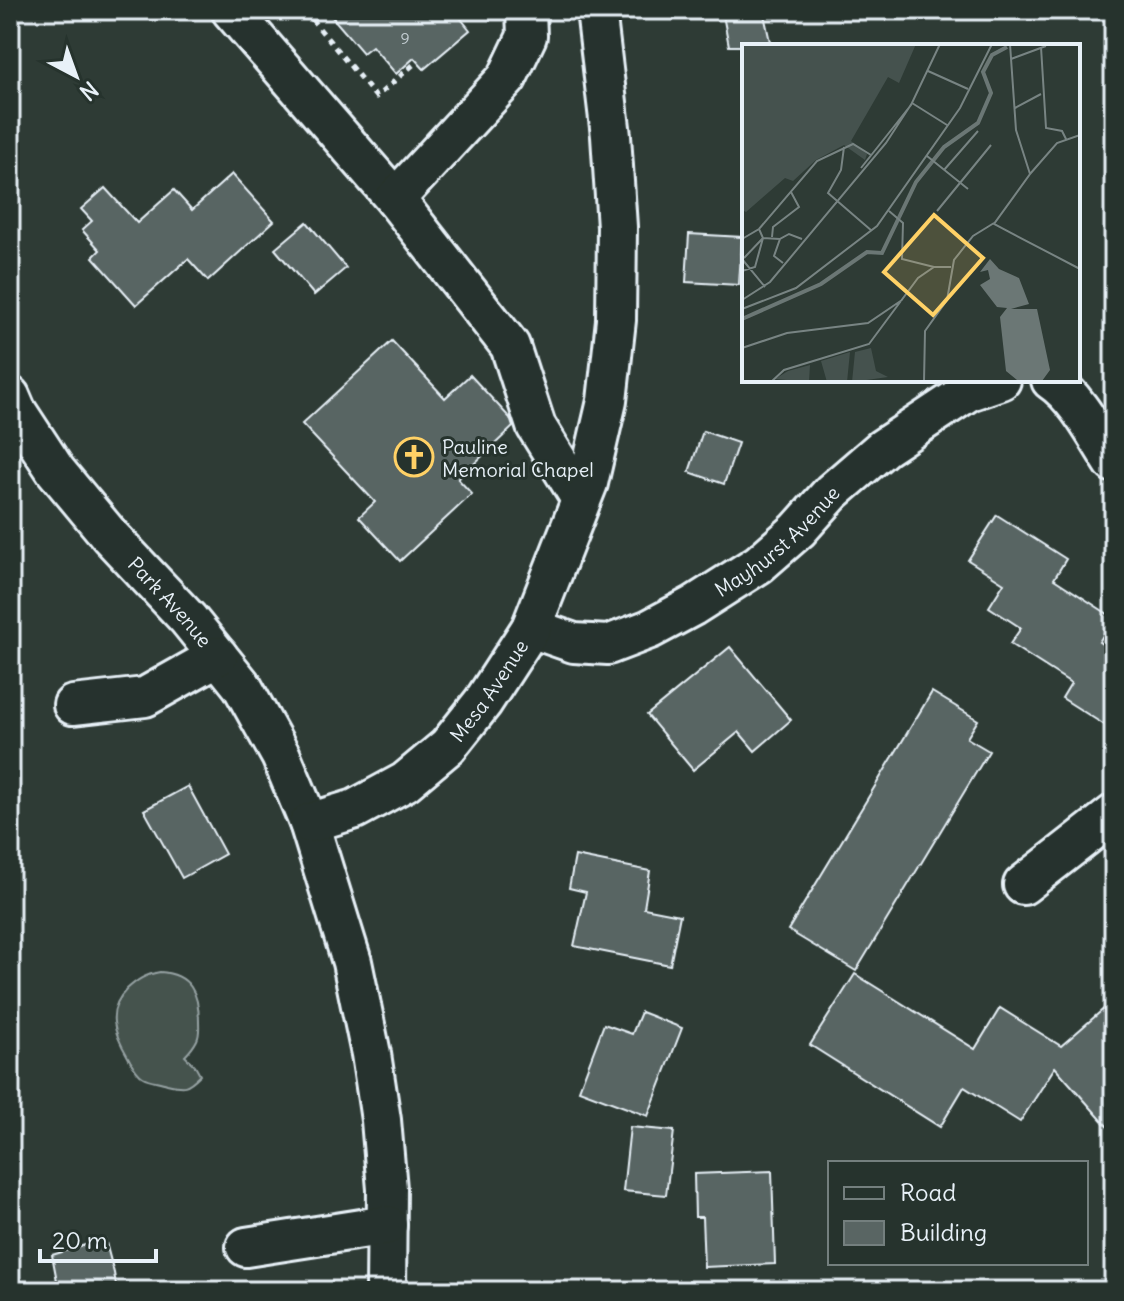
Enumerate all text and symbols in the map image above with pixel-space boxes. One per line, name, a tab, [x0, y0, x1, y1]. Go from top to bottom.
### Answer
house number: 9	[400, 28, 410, 48]
north arrow	[36, 36, 116, 116]
inset map	[742, 44, 1080, 382]
text: N	[74, 76, 104, 107]
place label: Pauline Memorial Chapel	[442, 434, 594, 482]
church icon: Pauline Memorial Chapel	[393, 436, 435, 478]
street label: Mayhurst Avenue	[710, 480, 844, 602]
street label: Park Avenue	[123, 551, 218, 652]
street label: Mesa Avenue	[444, 634, 533, 746]
legend	[828, 1161, 1088, 1265]
text: Road	[900, 1177, 956, 1207]
scale bar	[40, 1213, 156, 1263]
text: Building	[900, 1217, 987, 1247]
text: 20 m	[52, 1225, 108, 1255]

